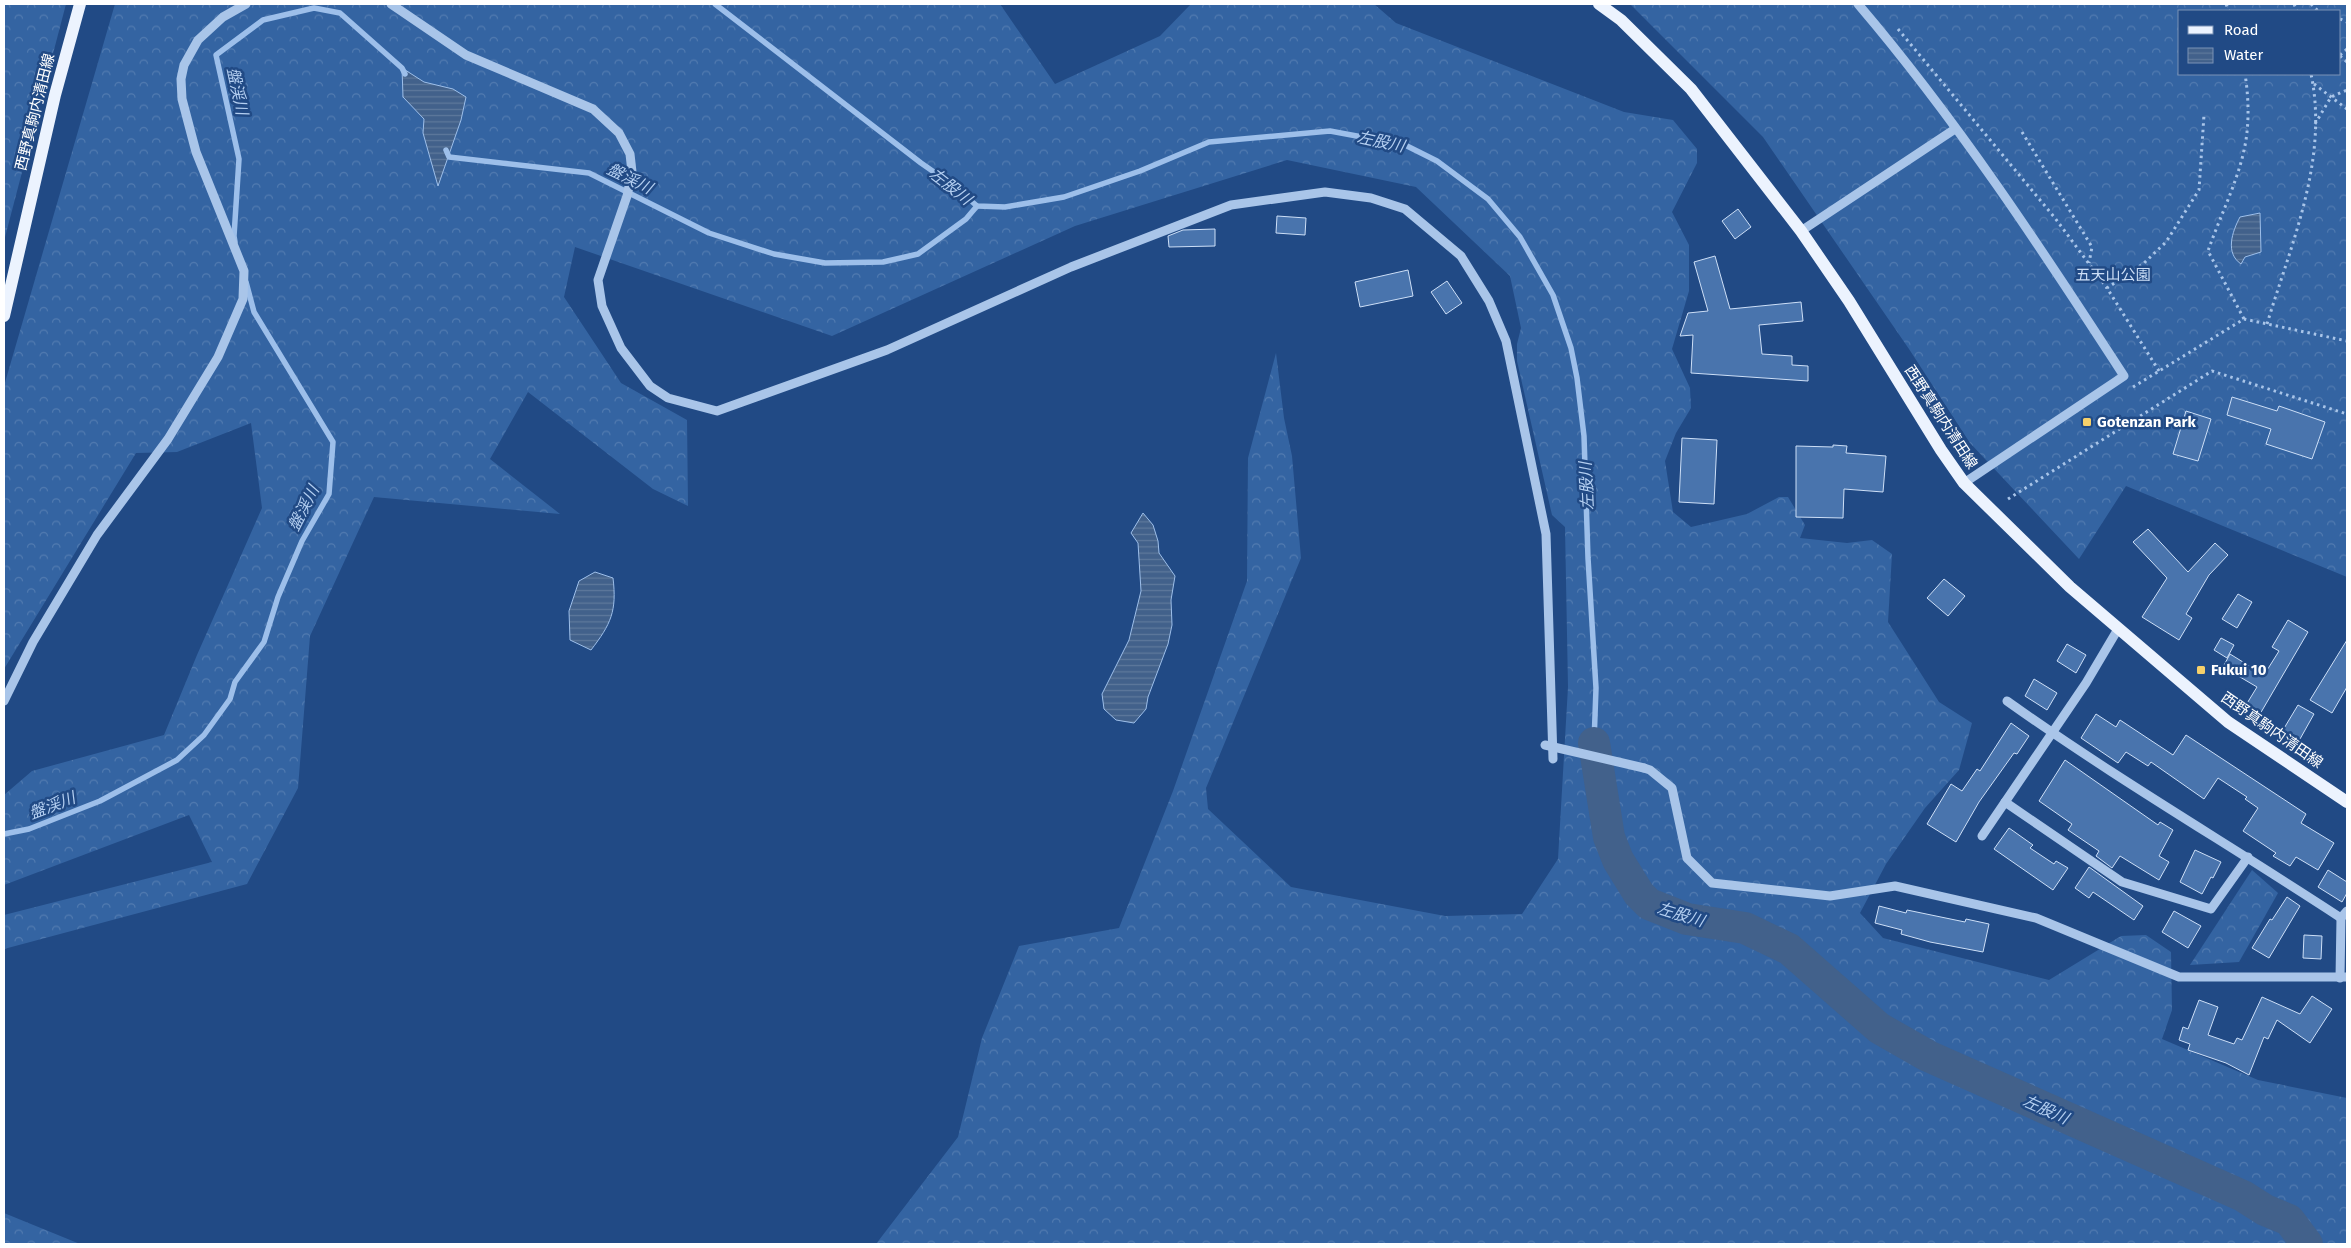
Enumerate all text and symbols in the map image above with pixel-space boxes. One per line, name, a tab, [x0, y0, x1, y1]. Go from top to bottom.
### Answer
legend	[2178, 10, 2341, 75]
text: Road	[2224, 21, 2259, 39]
text: Water	[2224, 46, 2263, 64]
street label: 西野真駒内清田線	[12, 52, 58, 172]
water label: 盤渓川	[223, 66, 252, 119]
water label: 左股川	[1355, 127, 1408, 156]
water label: 盤渓川	[604, 159, 657, 198]
water label: 左股川	[926, 164, 977, 210]
park label: 五天山公園	[2075, 266, 2151, 284]
street label: 西野真駒内清田線	[1901, 362, 1981, 472]
place label: Gotenzan Park	[2097, 413, 2196, 431]
marker: Gotenzan Park	[2081, 416, 2093, 428]
water label: 左股川	[1576, 460, 1597, 510]
water label: 盤渓川	[284, 481, 324, 534]
place label: Fukui 10	[2211, 661, 2267, 679]
marker: Fukui 10	[2195, 664, 2207, 676]
street label: 西野真駒内清田線	[2218, 688, 2326, 772]
water label: 盤渓川	[26, 787, 80, 823]
water label: 左股川	[1655, 898, 1708, 931]
water label: 左股川	[2020, 1091, 2073, 1129]

